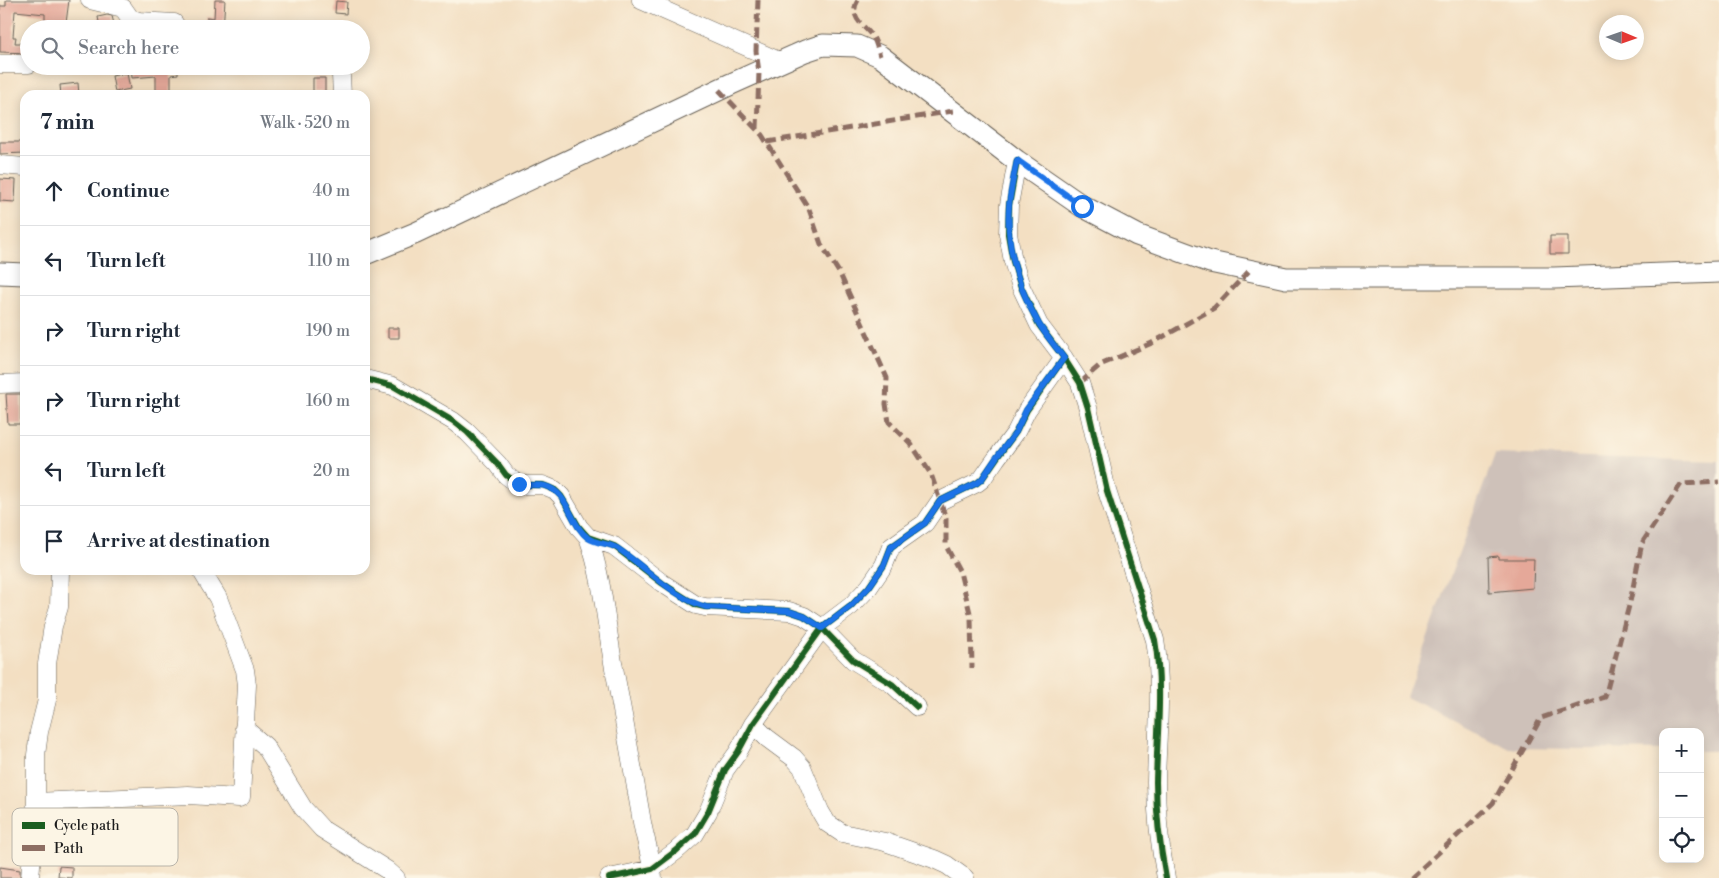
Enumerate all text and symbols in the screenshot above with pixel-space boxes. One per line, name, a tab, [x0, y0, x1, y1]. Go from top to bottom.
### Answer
north arrow	[1599, 15, 1644, 60]
search box	[20, 20, 370, 75]
icon: search	[38, 34, 66, 62]
text: Search here	[78, 36, 179, 60]
text: 7 min	[40, 110, 94, 136]
text: Walk · 520 m	[260, 113, 350, 133]
icon: ahead	[40, 177, 68, 205]
text: Continue	[87, 179, 170, 203]
text: 40 m	[313, 181, 350, 201]
route start	[1071, 195, 1094, 218]
icon: left	[40, 247, 68, 275]
text: Turn left	[87, 249, 166, 273]
text: 110 m	[308, 251, 350, 271]
icon: right	[40, 317, 68, 345]
text: Turn right	[87, 319, 180, 343]
text: 190 m	[306, 321, 350, 341]
icon: right	[40, 387, 68, 415]
text: Turn right	[87, 389, 180, 413]
text: 160 m	[306, 391, 350, 411]
icon: left	[40, 457, 68, 485]
text: Turn left	[87, 459, 166, 483]
text: 20 m	[313, 461, 350, 481]
route end	[508, 473, 531, 496]
icon: arrive	[40, 527, 68, 555]
text: Arrive at destination	[87, 529, 270, 553]
map controls	[1659, 728, 1704, 863]
button: +	[1659, 728, 1704, 773]
button: −	[1659, 773, 1704, 818]
legend	[12, 808, 178, 866]
text: Cycle path	[54, 817, 120, 835]
button: locate	[1659, 818, 1704, 863]
text: Path	[54, 840, 84, 858]

